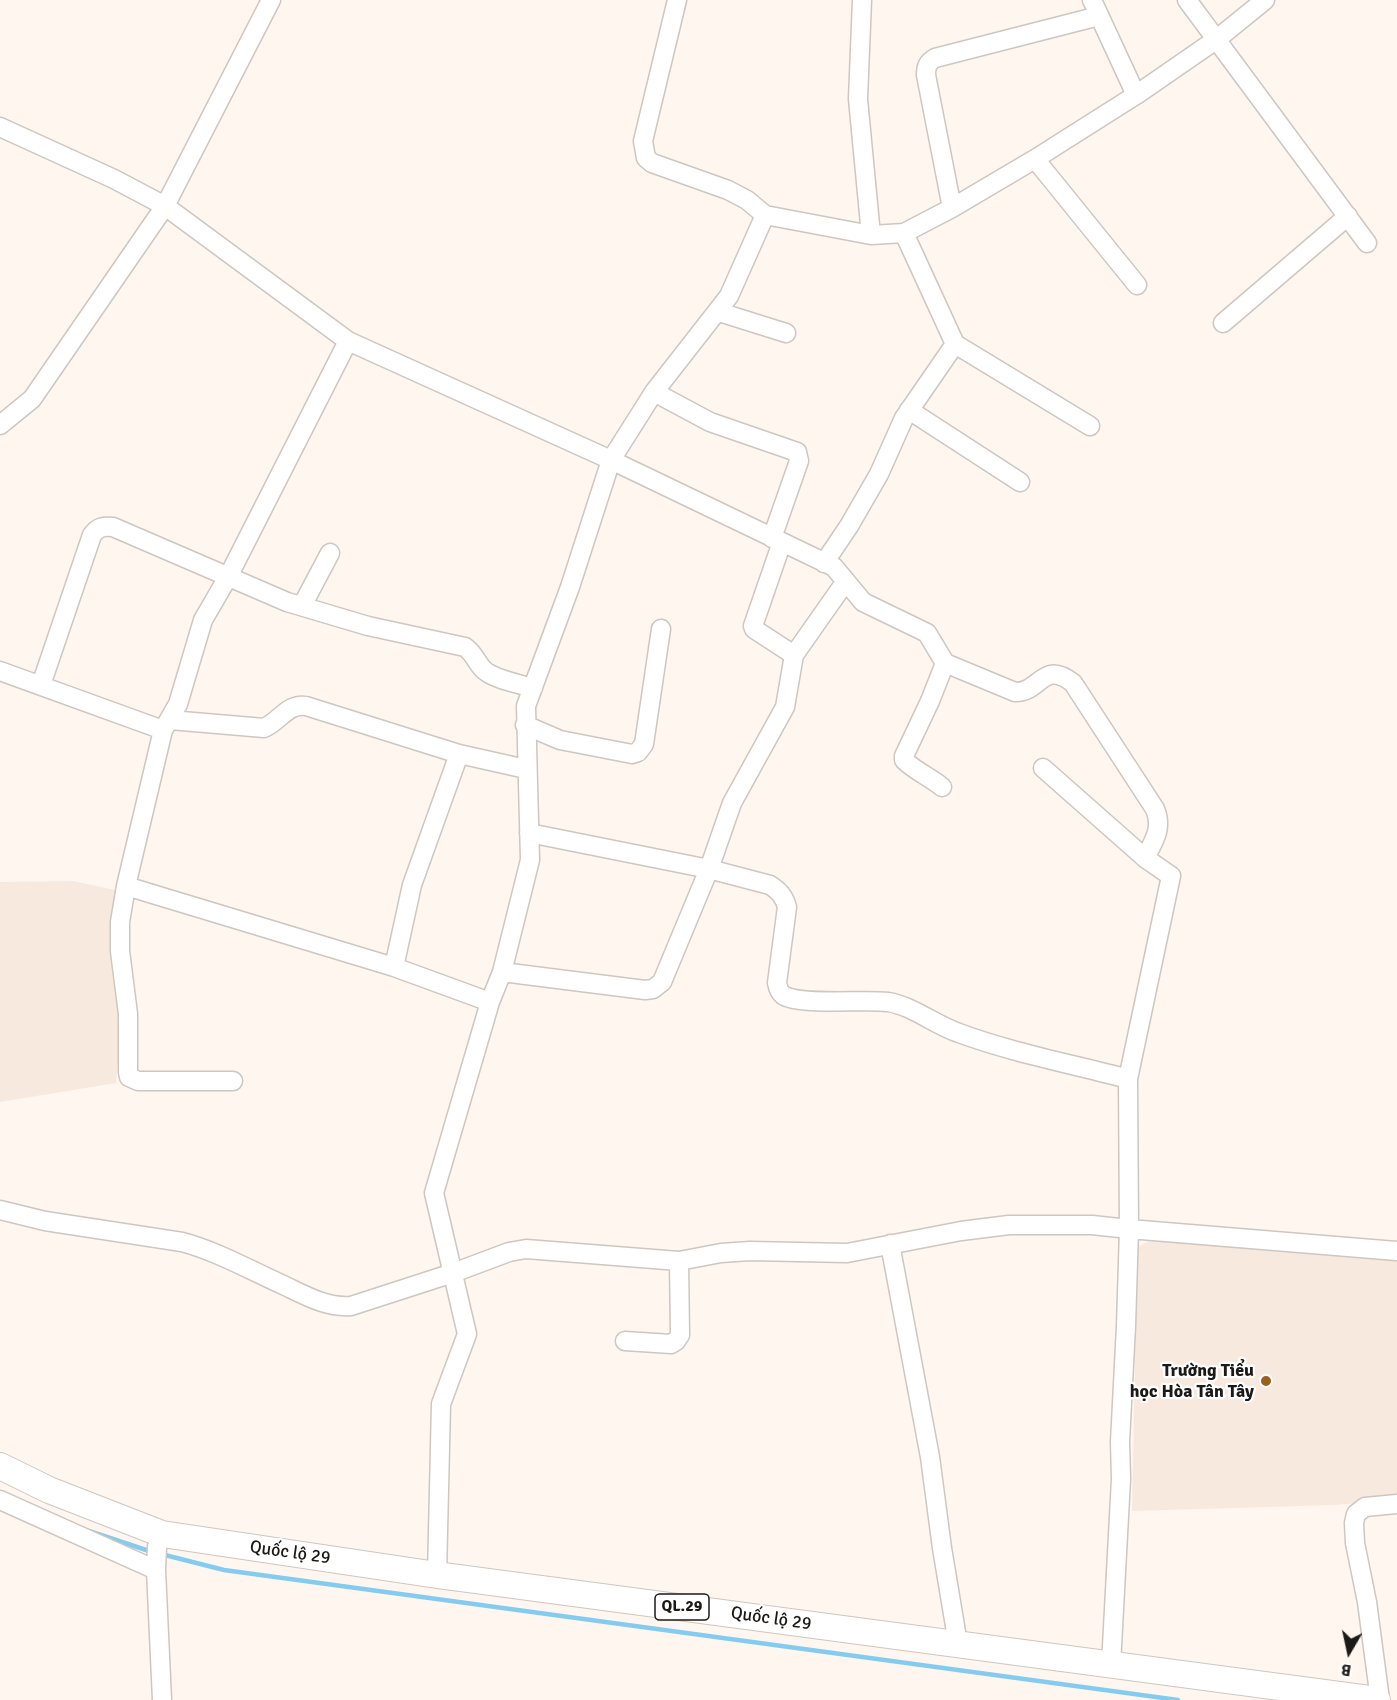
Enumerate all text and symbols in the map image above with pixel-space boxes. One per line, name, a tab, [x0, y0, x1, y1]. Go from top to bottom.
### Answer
place label: Trường Tiểu học Hòa Tân Tây	[1130, 1360, 1254, 1402]
marker: Trường Tiểu học Hòa Tân Tây	[1259, 1374, 1273, 1388]
street label: Quốc lộ 29	[248, 1537, 332, 1569]
road number: QL.29	[655, 1594, 709, 1620]
street label: Quốc lộ 29	[729, 1603, 813, 1635]
north arrow	[1319, 1622, 1379, 1682]
text: B	[1340, 1659, 1353, 1680]

